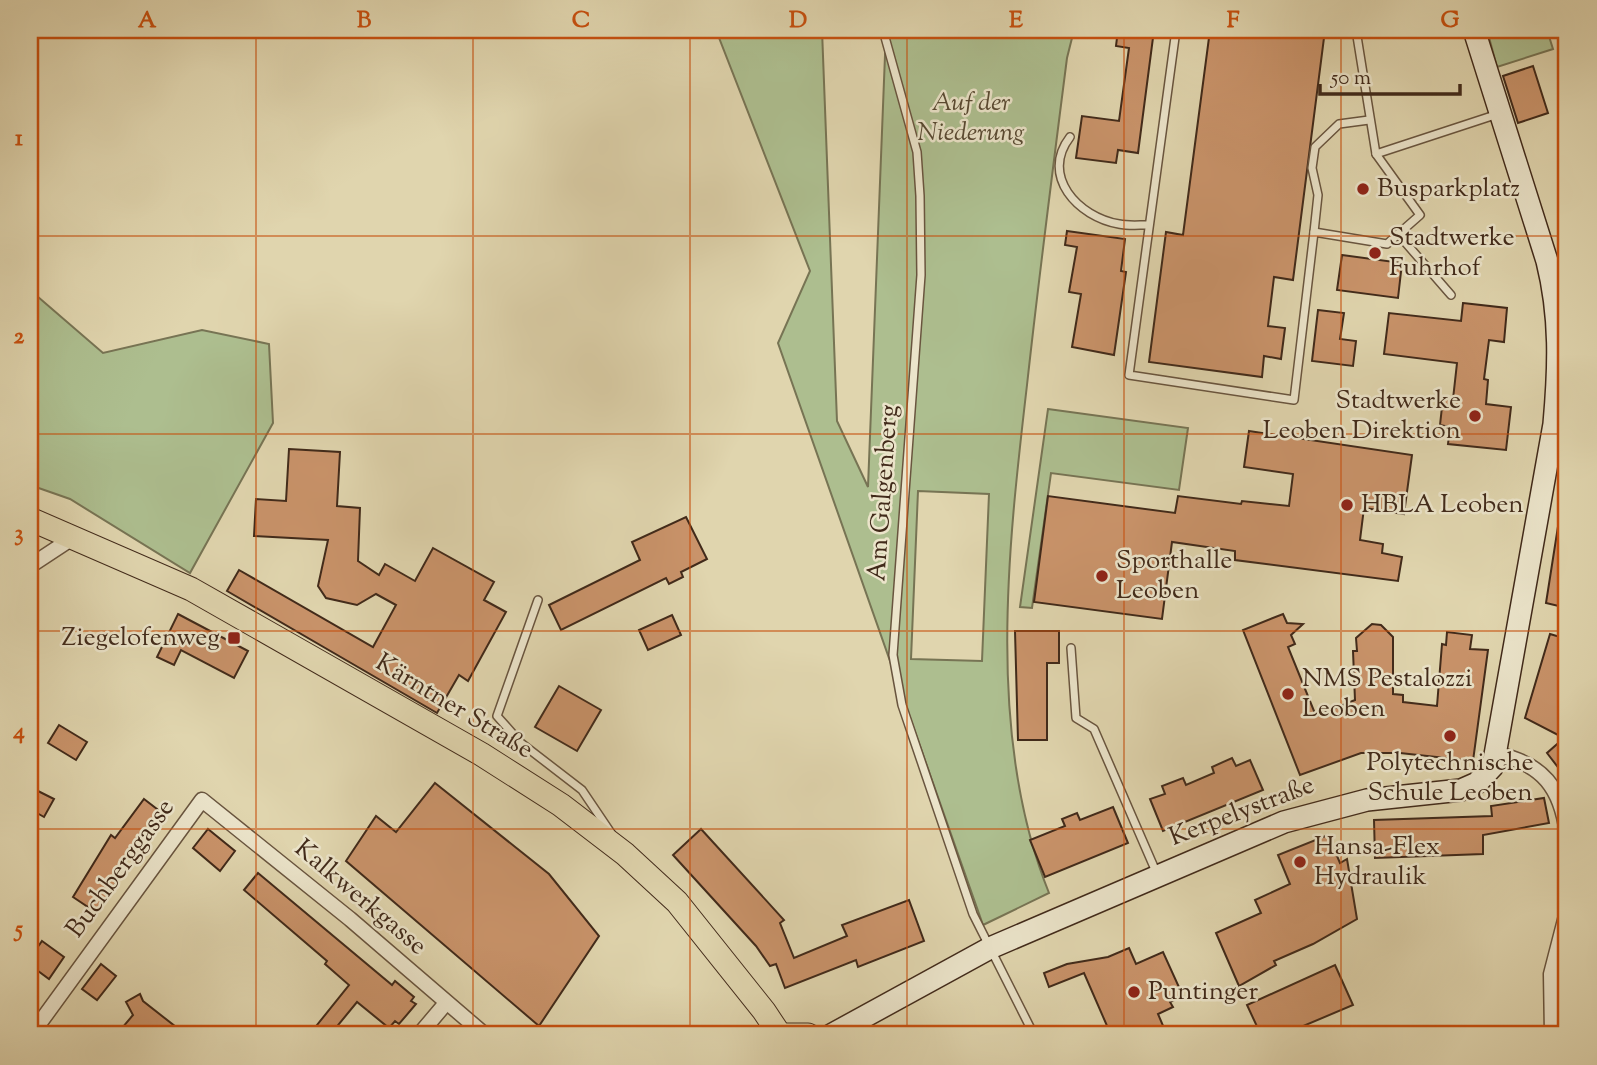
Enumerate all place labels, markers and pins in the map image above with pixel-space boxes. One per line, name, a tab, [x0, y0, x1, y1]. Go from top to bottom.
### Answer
place label: Busparkplatz	[1377, 171, 1520, 208]
marker: Busparkplatz	[1355, 181, 1371, 197]
place label: Stadtwerke Fuhrhof	[1389, 220, 1515, 287]
marker: Stadtwerke Fuhrhof	[1367, 245, 1383, 261]
place label: Stadtwerke Leoben Direktion	[1263, 383, 1461, 450]
marker: Stadtwerke Leoben Direktion	[1467, 408, 1483, 424]
place label: HBLA Leoben	[1361, 487, 1524, 524]
marker: HBLA Leoben	[1339, 497, 1355, 513]
place label: Sporthalle Leoben	[1116, 543, 1232, 610]
marker: Sporthalle Leoben	[1094, 568, 1110, 584]
place label: Ziegelofenweg	[62, 620, 220, 657]
marker: Ziegelofenweg	[226, 630, 242, 646]
place label: NMS Pestalozzi Leoben	[1302, 661, 1472, 728]
marker: NMS Pestalozzi Leoben	[1280, 686, 1296, 702]
marker: Polytechnische Schule Leoben	[1442, 728, 1458, 744]
place label: Polytechnische Schule Leoben	[1366, 745, 1534, 812]
place label: Hansa-Flex Hydraulik	[1314, 829, 1440, 896]
marker: Hansa-Flex Hydraulik	[1292, 854, 1308, 870]
place label: Puntinger	[1148, 974, 1258, 1011]
marker: Puntinger	[1126, 984, 1142, 1000]

